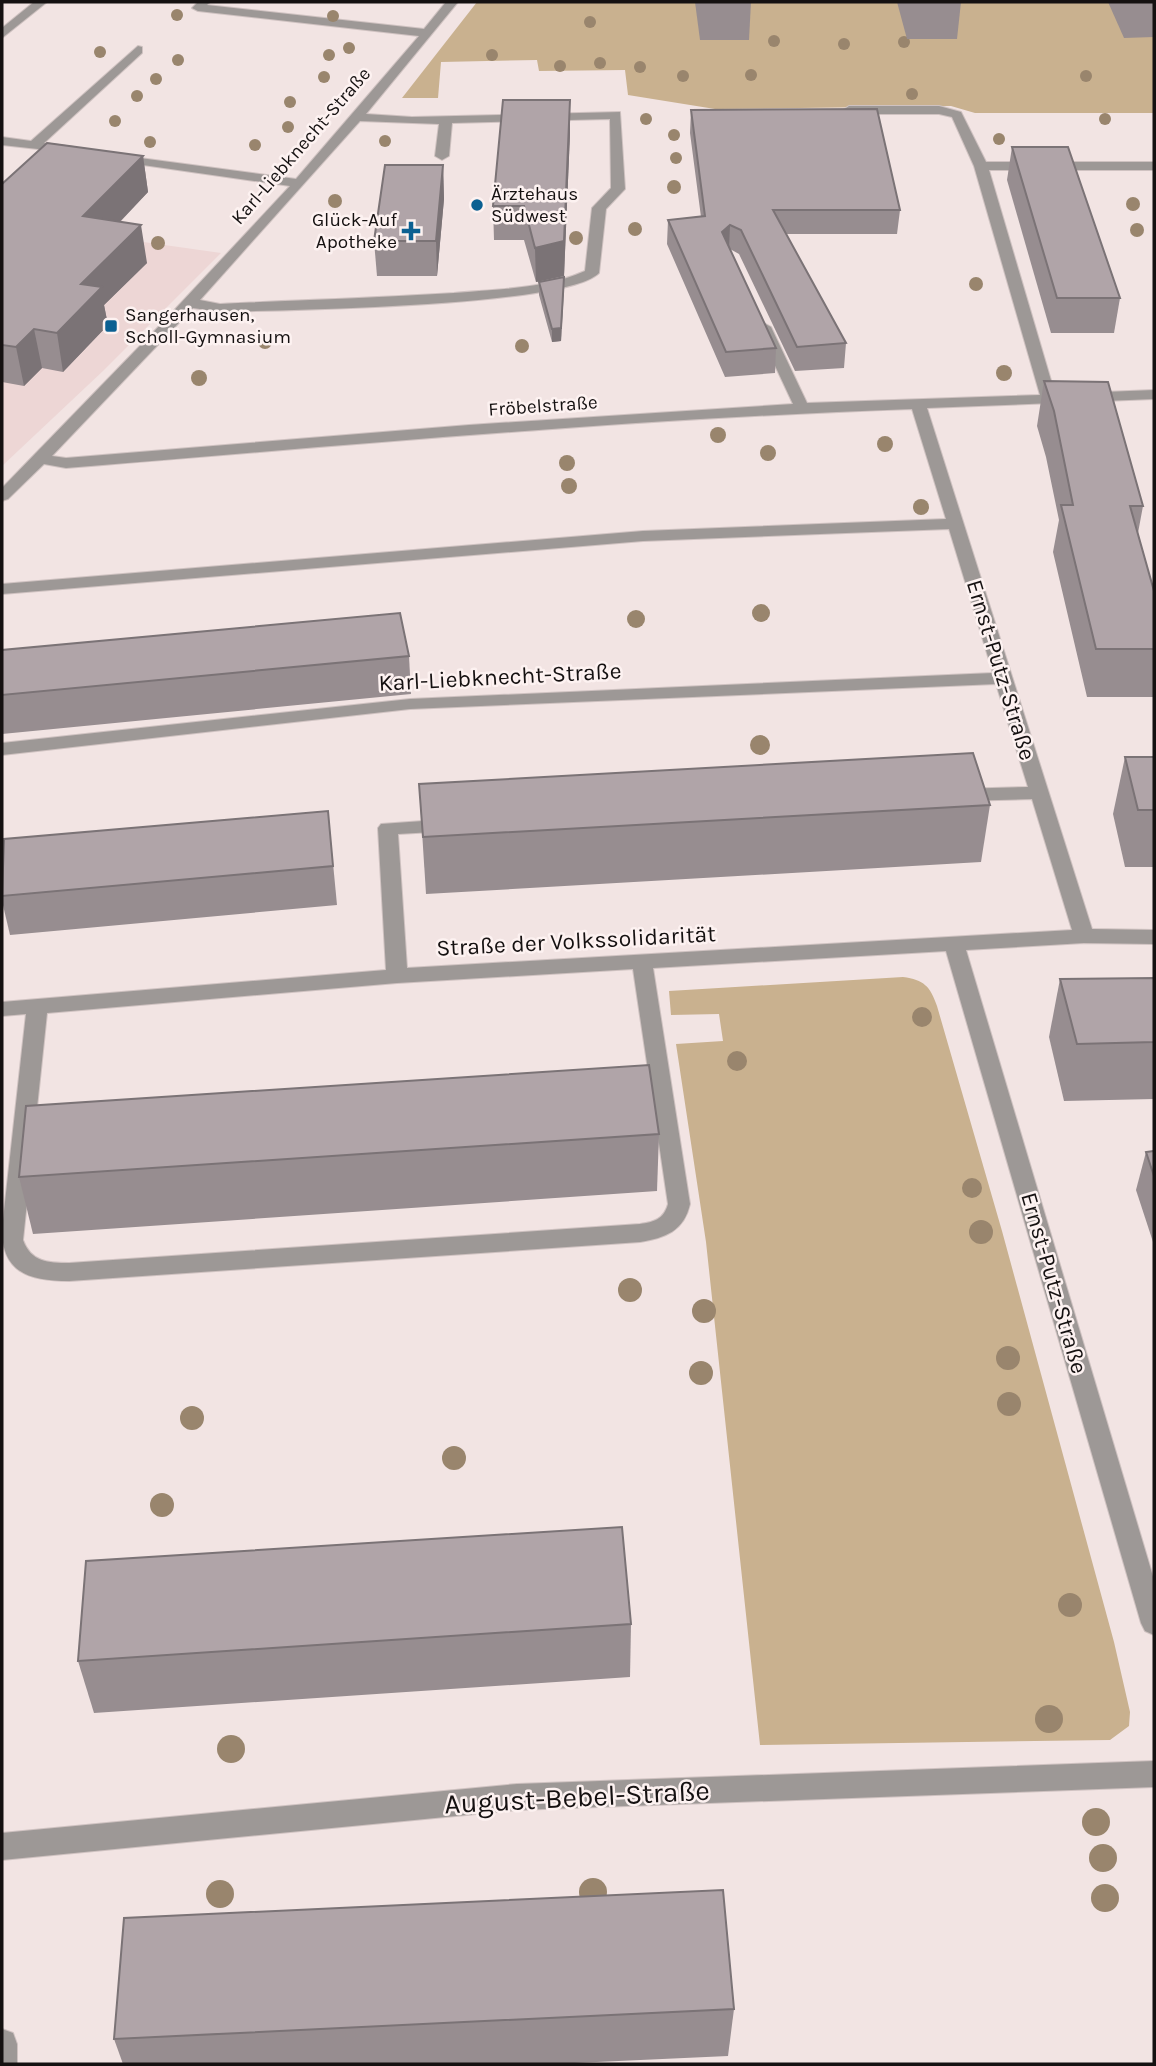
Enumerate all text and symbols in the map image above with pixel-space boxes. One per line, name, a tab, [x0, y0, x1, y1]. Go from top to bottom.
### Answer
street label: Karl-Liebknecht-Straße	[227, 63, 375, 229]
place label: Ärztehaus Südwest	[491, 183, 578, 227]
marker: Ärztehaus Südwest	[469, 197, 485, 213]
place label: Glück-Auf Apotheke	[312, 209, 397, 253]
marker: Glück-Auf Apotheke	[403, 223, 419, 239]
place label: Sangerhausen, Scholl-Gymnasium	[125, 304, 291, 348]
marker: Sangerhausen, Scholl-Gymnasium	[103, 318, 119, 334]
street label: Fröbelstraße	[488, 391, 598, 421]
street label: Ernst-Putz-Straße	[961, 576, 1041, 764]
street label: Karl-Liebknecht-Straße	[378, 657, 622, 697]
street label: Straße der Volkssolidarität	[436, 920, 717, 962]
street label: Ernst-Putz-Straße	[1015, 1189, 1093, 1377]
street label: August-Bebel-Straße	[443, 1774, 711, 1820]

